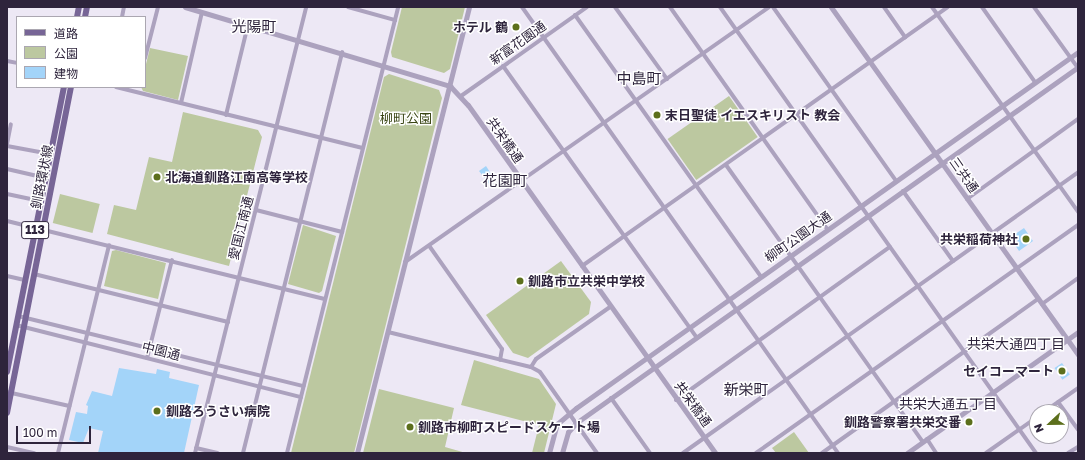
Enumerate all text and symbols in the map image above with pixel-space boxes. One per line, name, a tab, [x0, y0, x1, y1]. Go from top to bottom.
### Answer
legend	[16, 16, 146, 88]
district label: 光陽町	[232, 18, 276, 36]
street label: 新富花園通	[487, 18, 549, 68]
place label: ホテル 鶴	[453, 19, 508, 35]
marker: ホテル 鶴	[511, 22, 521, 32]
text: 道路	[54, 26, 78, 41]
text: 公園	[54, 46, 78, 61]
text: 建物	[54, 66, 78, 81]
district label: 中島町	[617, 70, 661, 88]
place label: 末日聖徒 イエスキリスト 教会	[665, 107, 840, 123]
park label: 柳町公園	[380, 110, 432, 126]
marker: 末日聖徒 イエスキリスト 教会	[652, 110, 662, 120]
street label: 共栄橋通	[484, 114, 526, 166]
street label: 釧路環状線	[28, 144, 56, 210]
street label: 三共通	[946, 155, 982, 195]
place label: 北海道釧路江南高等学校	[165, 169, 308, 185]
marker: 北海道釧路江南高等学校	[152, 172, 162, 182]
district label: 花園町	[483, 172, 527, 190]
street label: 愛国江南通	[226, 195, 256, 261]
street label: 柳町公園大通	[762, 208, 834, 266]
road number: 113	[21, 220, 49, 240]
place label: 共栄稲荷神社	[940, 231, 1018, 247]
marker: 共栄稲荷神社	[1021, 234, 1031, 244]
place label: 釧路市立共栄中学校	[528, 273, 645, 289]
marker: 釧路市立共栄中学校	[515, 276, 525, 286]
district label: 共栄大通四丁目	[967, 336, 1065, 352]
street label: 中園通	[140, 339, 182, 363]
place label: セイコーマート	[963, 363, 1054, 379]
marker: セイコーマート	[1057, 366, 1067, 376]
street label: 共栄橋通	[671, 378, 715, 430]
district label: 新栄町	[724, 381, 768, 399]
district label: 共栄大通五丁目	[899, 396, 997, 412]
place label: 釧路ろうさい病院	[166, 403, 270, 419]
north arrow	[1029, 404, 1069, 444]
marker: 釧路ろうさい病院	[151, 405, 163, 417]
place label: 釧路警察署共栄交番	[844, 414, 961, 430]
marker: 釧路警察署共栄交番	[964, 417, 974, 427]
scale bar	[18, 418, 93, 444]
place label: 釧路市柳町スピードスケート場	[418, 419, 600, 435]
marker: 釧路市柳町スピードスケート場	[405, 422, 415, 432]
text: N	[1031, 422, 1046, 435]
text: 100 m	[23, 425, 57, 440]

